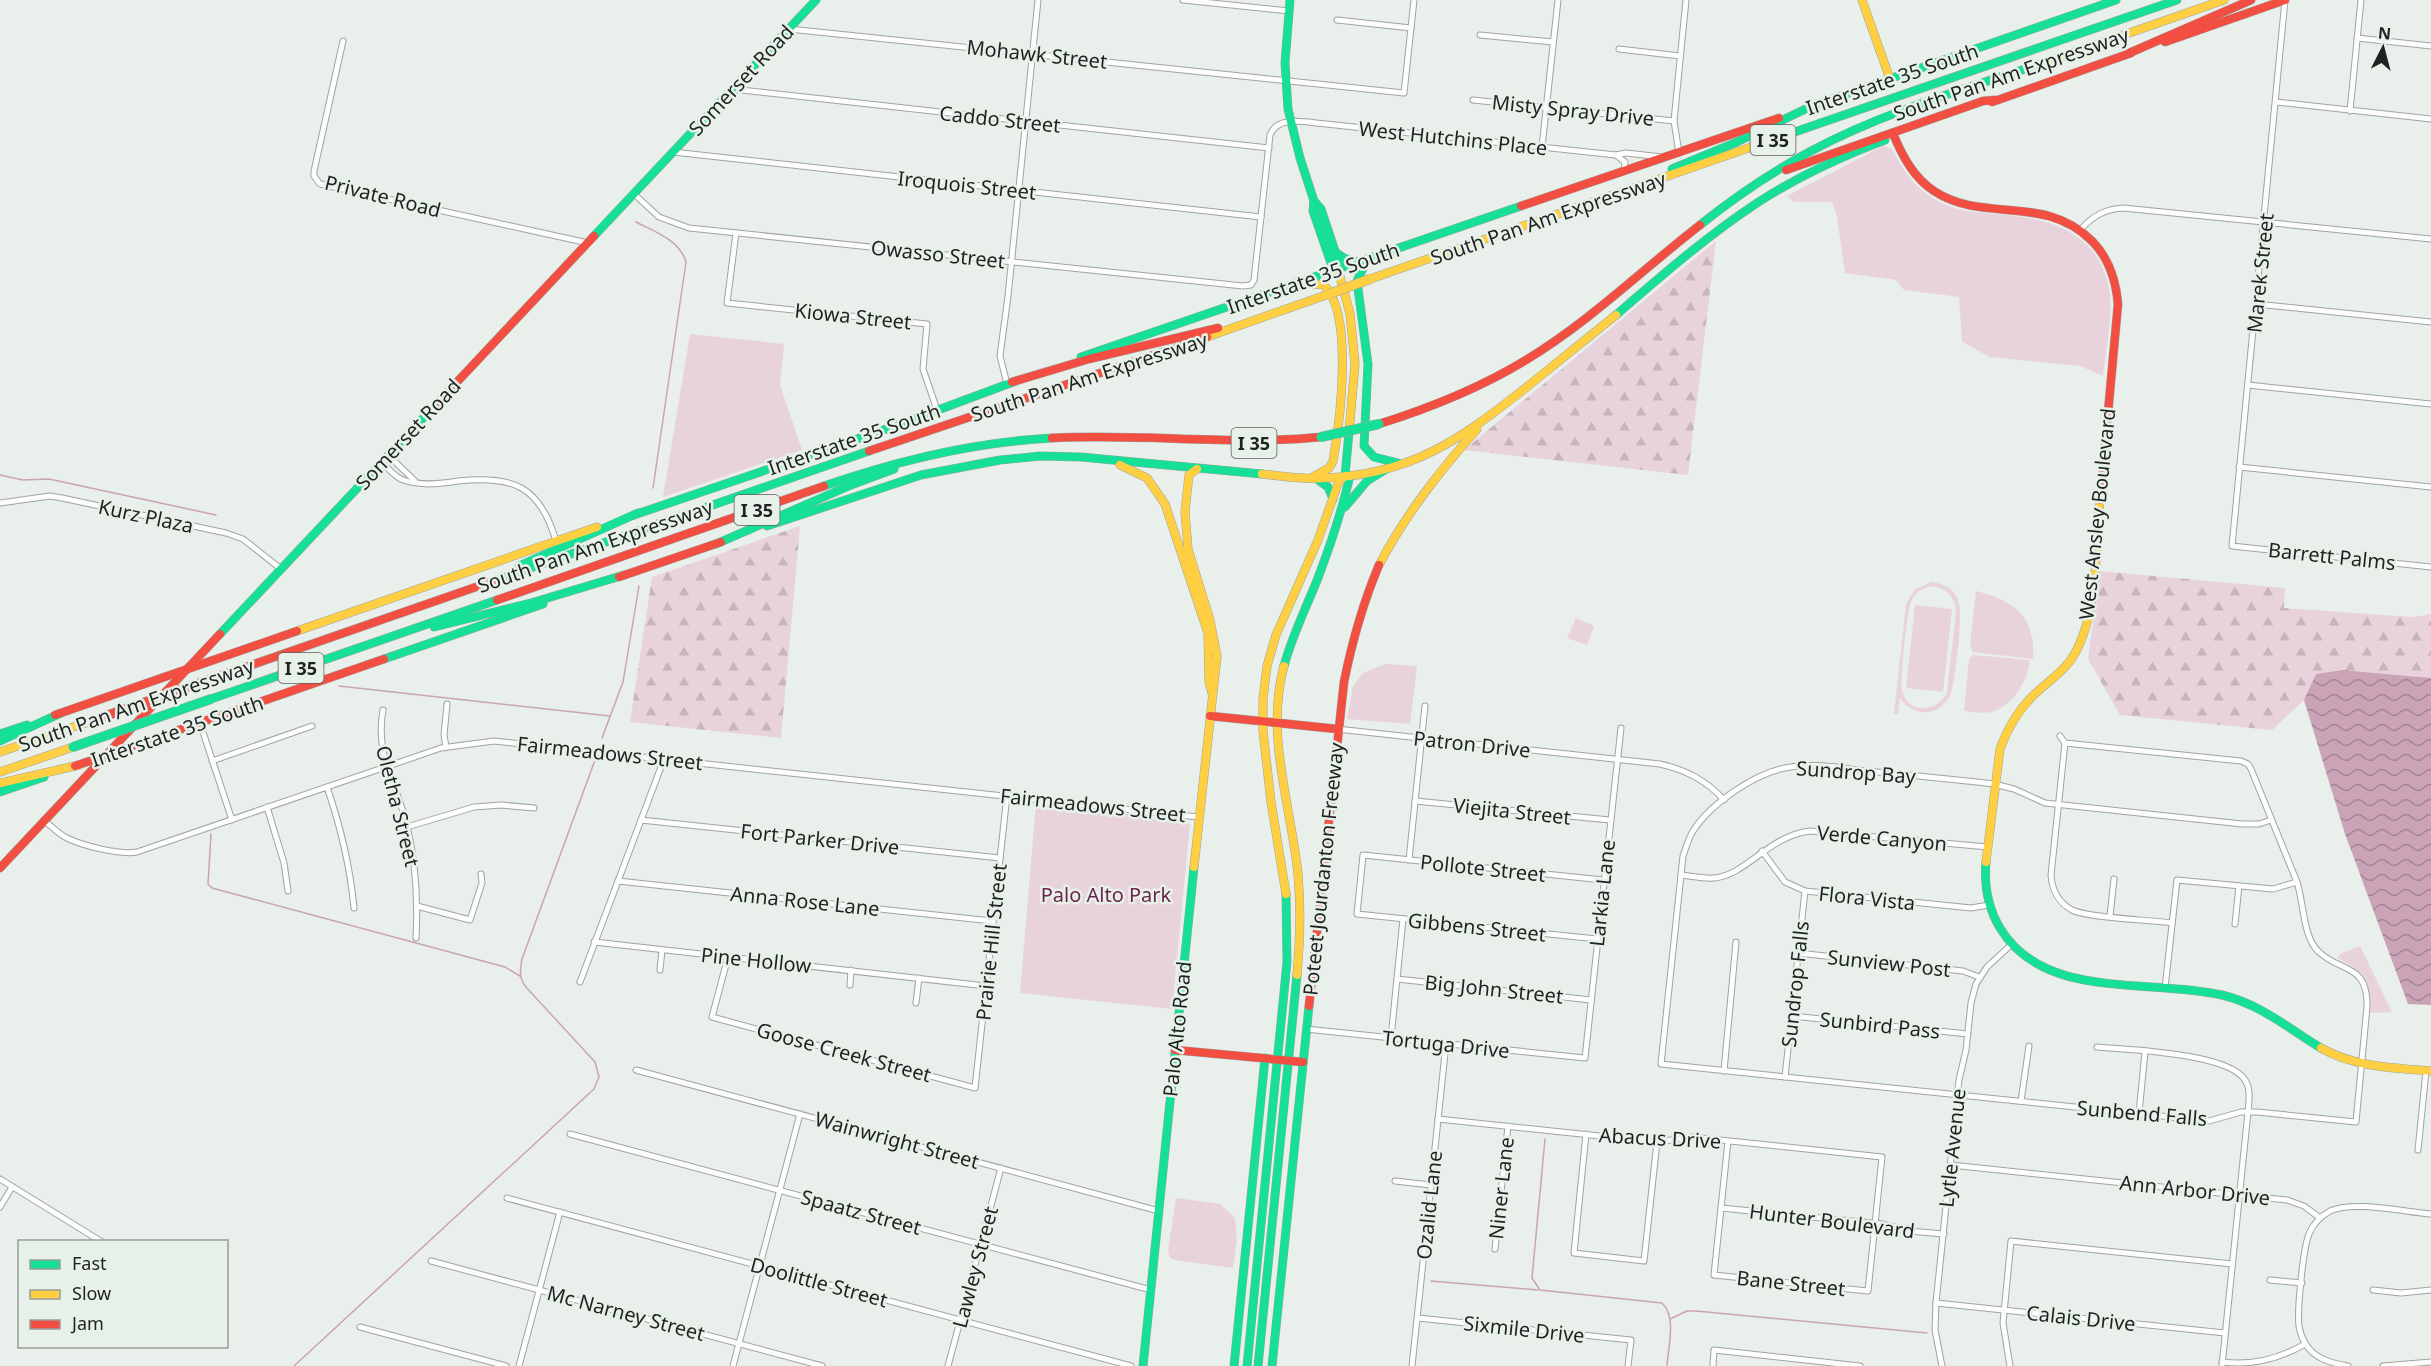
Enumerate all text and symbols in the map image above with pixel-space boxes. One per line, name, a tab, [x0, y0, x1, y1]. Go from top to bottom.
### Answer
north arrow	[2353, 18, 2413, 78]
street label: Somerset Road	[682, 19, 800, 141]
street label: South Pan Am Expressway	[1890, 21, 2133, 127]
text: N	[2377, 21, 2392, 45]
street label: Mohawk Street	[965, 33, 1109, 75]
street label: Interstate 35 South	[1802, 37, 1982, 121]
street label: Misty Spray Drive	[1491, 88, 1655, 132]
street label: Caddo Street	[938, 99, 1062, 139]
street label: West Hutchins Place	[1357, 115, 1549, 161]
road number: I 35	[1750, 125, 1796, 155]
street label: Iroquois Street	[896, 164, 1038, 206]
street label: South Pan Am Expressway	[1427, 165, 1670, 271]
street label: Private Road	[322, 169, 444, 223]
street label: Marek Street	[2240, 212, 2280, 334]
street label: Owasso Street	[870, 234, 1006, 274]
street label: Interstate 35 South	[1223, 236, 1403, 320]
street label: Kiowa Street	[793, 296, 913, 336]
street label: South Pan Am Expressway	[967, 326, 1211, 428]
street label: Somerset Road	[349, 373, 467, 495]
street label: Interstate 35 South	[764, 397, 944, 481]
street label: West Ansley Boulevard	[2072, 407, 2122, 621]
road number: I 35	[1232, 428, 1276, 458]
street label: Kurz Plaza	[96, 493, 196, 539]
street label: South Pan Am Expressway	[474, 493, 717, 599]
road number: I 35	[734, 495, 780, 525]
street label: Barrett Palms	[2267, 536, 2397, 576]
street label: South Pan Am Expressway	[15, 652, 258, 758]
road number: I 35	[278, 653, 324, 683]
street label: Interstate 35 South	[87, 689, 267, 773]
street label: Patron Drive	[1412, 724, 1532, 764]
street label: Fairmeadows Street	[516, 730, 704, 776]
street label: Poteet Jourdanton Freeway	[1296, 740, 1350, 997]
street label: Oletha Street	[370, 743, 426, 869]
street label: Sundrop Bay	[1795, 754, 1918, 790]
street label: Fairmeadows Street	[999, 782, 1187, 828]
street label: Viejita Street	[1452, 791, 1572, 831]
street label: Fort Parker Drive	[739, 817, 901, 861]
street label: Verde Canyon	[1816, 819, 1948, 857]
street label: Larkia Lane	[1583, 838, 1621, 948]
street label: Pollote Street	[1419, 848, 1547, 888]
street label: Prairie Hill Street	[969, 862, 1013, 1022]
street label: Flora Vista	[1817, 879, 1917, 917]
street label: Anna Rose Lane	[729, 880, 881, 922]
park label: Palo Alto Park	[1041, 881, 1172, 908]
street label: Gibbens Street	[1407, 906, 1547, 948]
street label: Sundrop Falls	[1775, 919, 1815, 1049]
street label: Pine Hollow	[700, 941, 813, 979]
street label: Sunview Post	[1826, 943, 1952, 983]
street label: Palo Alto Road	[1156, 960, 1198, 1098]
street label: Big John Street	[1423, 968, 1565, 1010]
street label: Sunbird Pass	[1818, 1005, 1942, 1045]
street label: Goose Creek Street	[754, 1016, 934, 1088]
street label: Tortuga Drive	[1381, 1024, 1511, 1064]
street label: Lytle Avenue	[1932, 1087, 1972, 1209]
street label: Sunbend Falls	[2076, 1094, 2208, 1132]
street label: Wainwright Street	[812, 1105, 982, 1175]
street label: Abacus Drive	[1598, 1121, 1722, 1155]
street label: Niner Lane	[1482, 1135, 1520, 1241]
street label: Ozalid Lane	[1410, 1149, 1448, 1261]
street label: Ann Arbor Drive	[2118, 1169, 2272, 1211]
street label: Spaatz Street	[798, 1183, 924, 1241]
street label: Hunter Boulevard	[1748, 1197, 1916, 1245]
street label: Lawley Street	[946, 1203, 1004, 1331]
legend	[18, 1240, 228, 1348]
text: Fast	[72, 1251, 107, 1275]
street label: Doolittle Street	[747, 1251, 891, 1313]
street label: Bane Street	[1735, 1264, 1847, 1302]
street label: Mc Narney Street	[544, 1279, 708, 1347]
text: Slow	[72, 1281, 111, 1305]
street label: Calais Drive	[2025, 1299, 2137, 1337]
street label: Sixmile Drive	[1462, 1309, 1586, 1349]
text: Jam	[70, 1311, 104, 1335]

